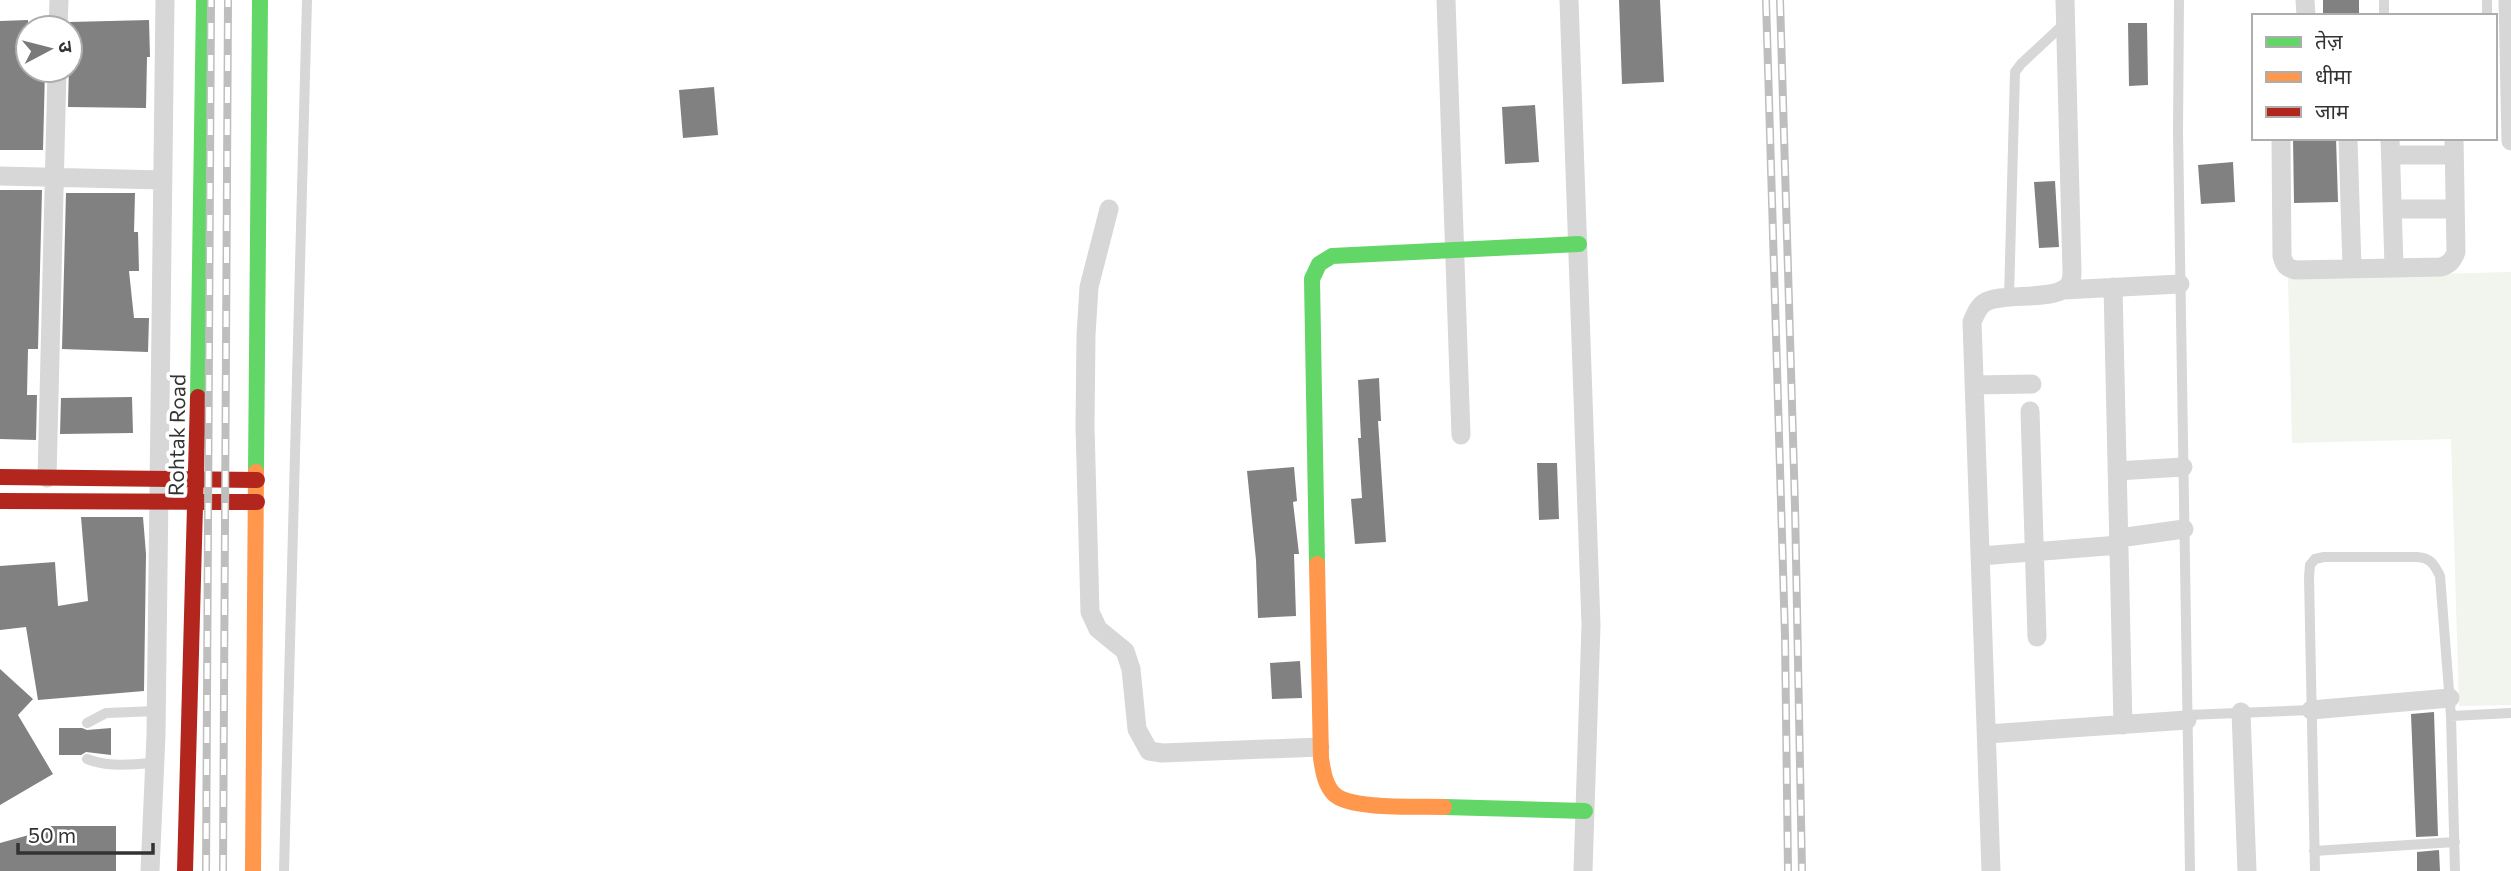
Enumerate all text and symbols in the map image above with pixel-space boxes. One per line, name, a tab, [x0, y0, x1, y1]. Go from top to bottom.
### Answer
north arrow	[14, 14, 84, 84]
legend	[2252, 14, 2497, 140]
text: तेज़	[2315, 28, 2343, 53]
text: उ	[54, 40, 79, 55]
text: धीमा	[2315, 63, 2352, 88]
text: जाम	[2315, 98, 2349, 123]
street label: Rohtak Road	[162, 374, 190, 496]
scale bar	[18, 812, 152, 856]
text: 50 m	[28, 822, 76, 847]

